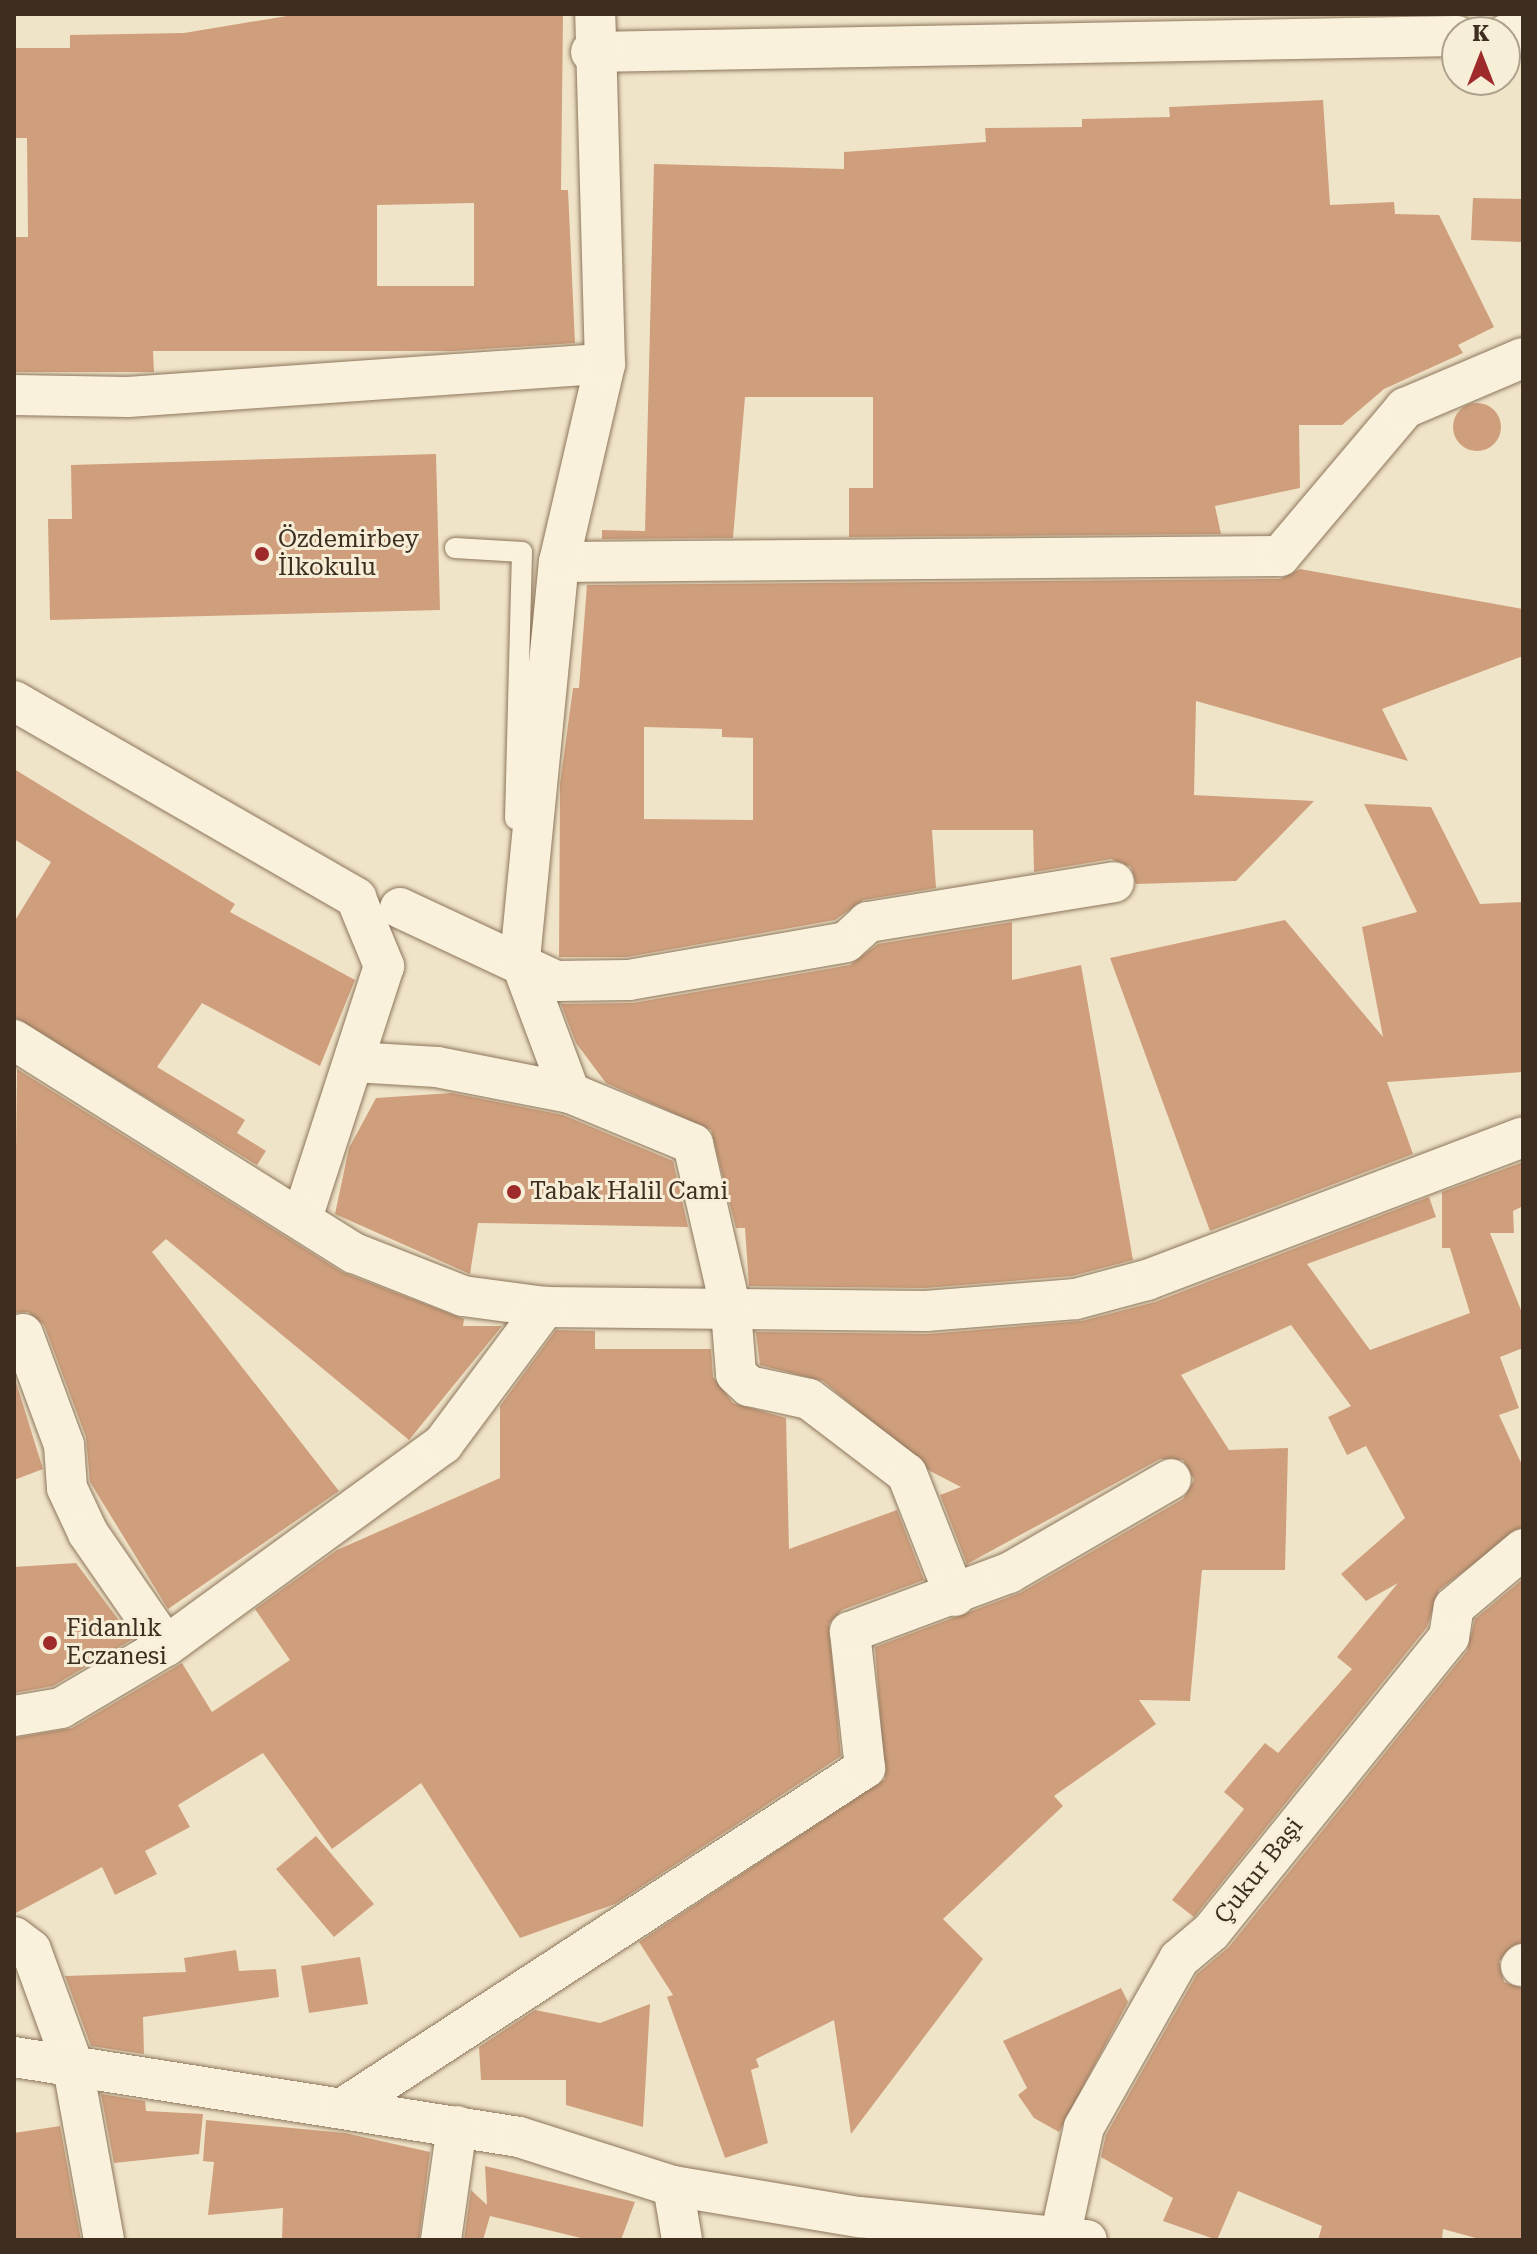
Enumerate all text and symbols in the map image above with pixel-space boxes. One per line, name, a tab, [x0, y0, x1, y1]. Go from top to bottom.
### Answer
north arrow	[1441, 16, 1521, 96]
text: K	[1472, 21, 1490, 46]
place label: Özdemirbey İlkokulu	[278, 526, 419, 582]
marker: Özdemirbey İlkokulu	[253, 545, 271, 563]
place label: Tabak Halil Cami	[530, 1178, 728, 1206]
marker: Tabak Halil Cami	[505, 1183, 523, 1201]
place label: Fidanlık Eczanesi	[66, 1615, 167, 1671]
marker: Fidanlık Eczanesi	[41, 1634, 59, 1652]
street label: Çukur Başi	[1209, 1812, 1309, 1930]

